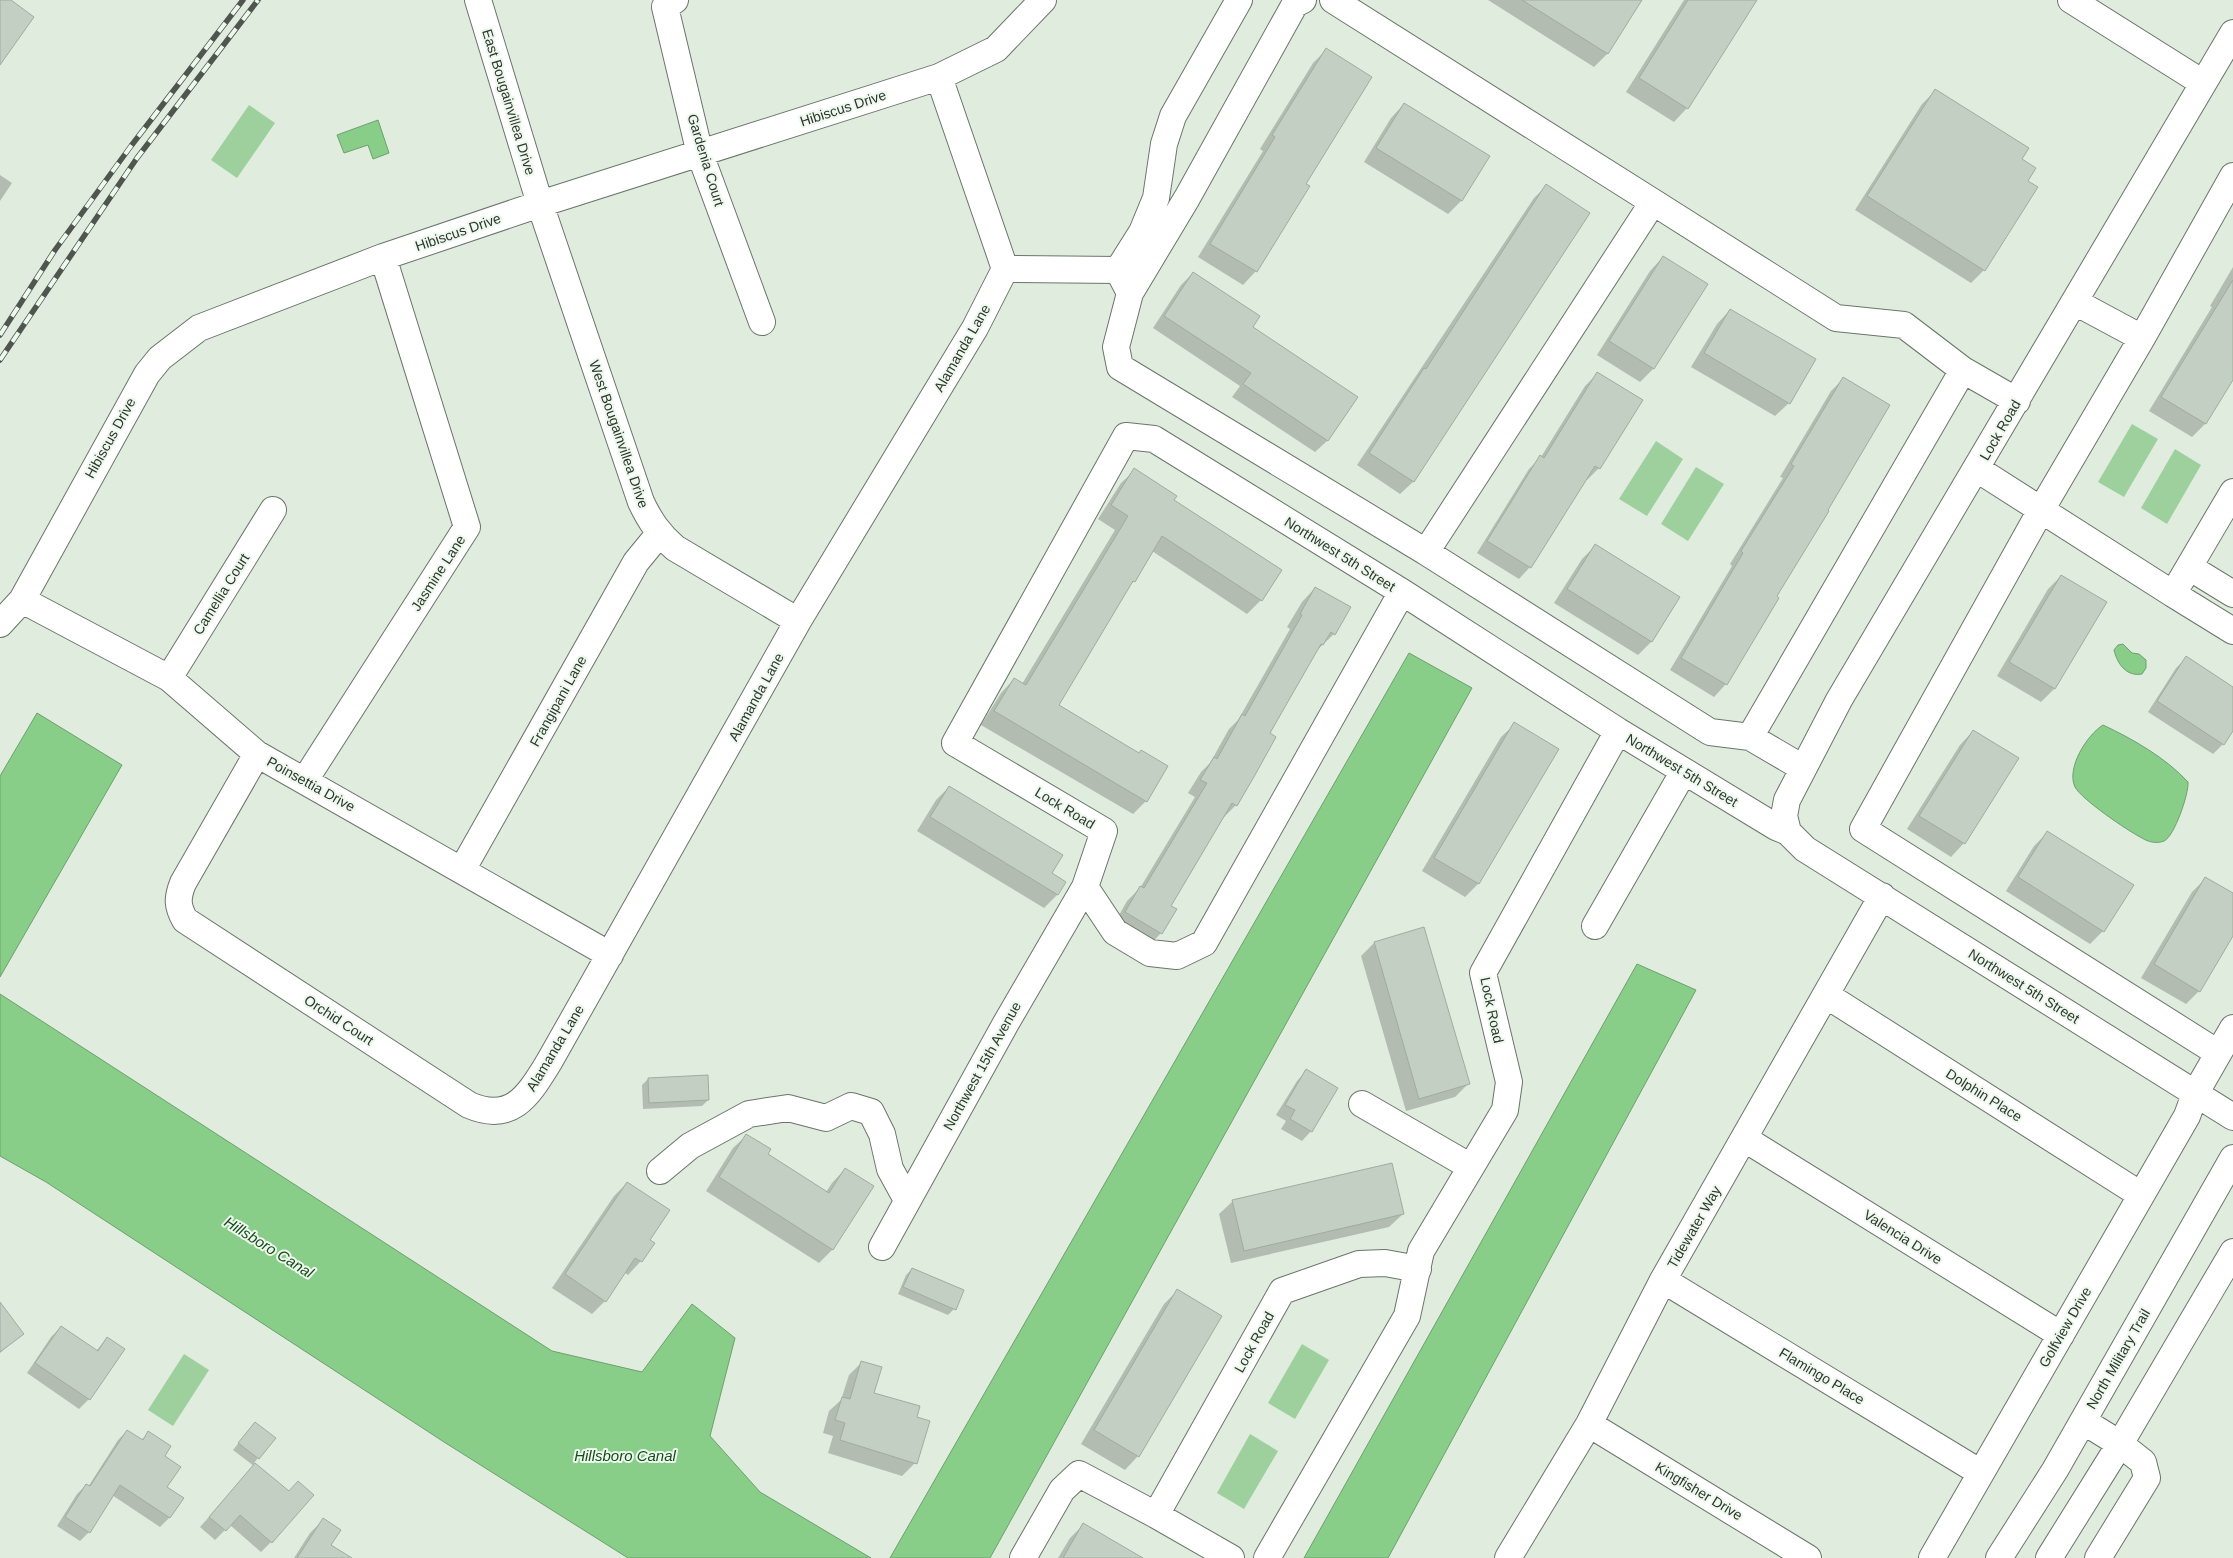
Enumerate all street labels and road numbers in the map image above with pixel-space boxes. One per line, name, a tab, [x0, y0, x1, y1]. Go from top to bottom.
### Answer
street label: East Bougainvillea Drive	[479, 27, 539, 177]
street label: Hibiscus Drive	[798, 87, 888, 129]
street label: Gardenia Court	[684, 112, 728, 208]
street label: Hibiscus Drive	[413, 210, 503, 254]
street label: Alamanda Lane	[931, 301, 994, 394]
street label: West Bougainvillea Drive	[586, 358, 652, 510]
street label: Hibiscus Drive	[81, 395, 139, 481]
street label: Lock Road	[1976, 397, 2024, 463]
street label: Northwest 5th Street	[1282, 513, 1398, 595]
street label: Jasmine Lane	[408, 532, 469, 614]
street label: Camellia Court	[190, 550, 252, 638]
street label: Alamanda Lane	[725, 650, 787, 744]
street label: Frangipani Lane	[526, 653, 590, 749]
street label: Northwest 5th Street	[1623, 730, 1741, 810]
street label: Poinsettia Drive	[264, 753, 358, 815]
street label: Lock Road	[1032, 784, 1098, 832]
street label: Northwest 5th Street	[1966, 945, 2082, 1027]
street label: Lock Road	[1477, 976, 1507, 1044]
street label: Orchid Court	[301, 992, 377, 1048]
street label: Northwest 15th Avenue	[940, 999, 1024, 1133]
street label: Alamanda Lane	[523, 1002, 587, 1094]
street label: Dolphin Place	[1943, 1065, 2025, 1125]
street label: Tidewater Way	[1664, 1183, 1724, 1271]
street label: Valencia Drive	[1861, 1207, 1945, 1268]
street label: Golfview Drive	[2036, 1284, 2095, 1370]
street label: North Military Trail	[2083, 1306, 2153, 1412]
street label: Lock Road	[1231, 1309, 1277, 1375]
street label: Flamingo Place	[1777, 1344, 1868, 1408]
street label: Kingfisher Drive	[1653, 1459, 1746, 1523]

